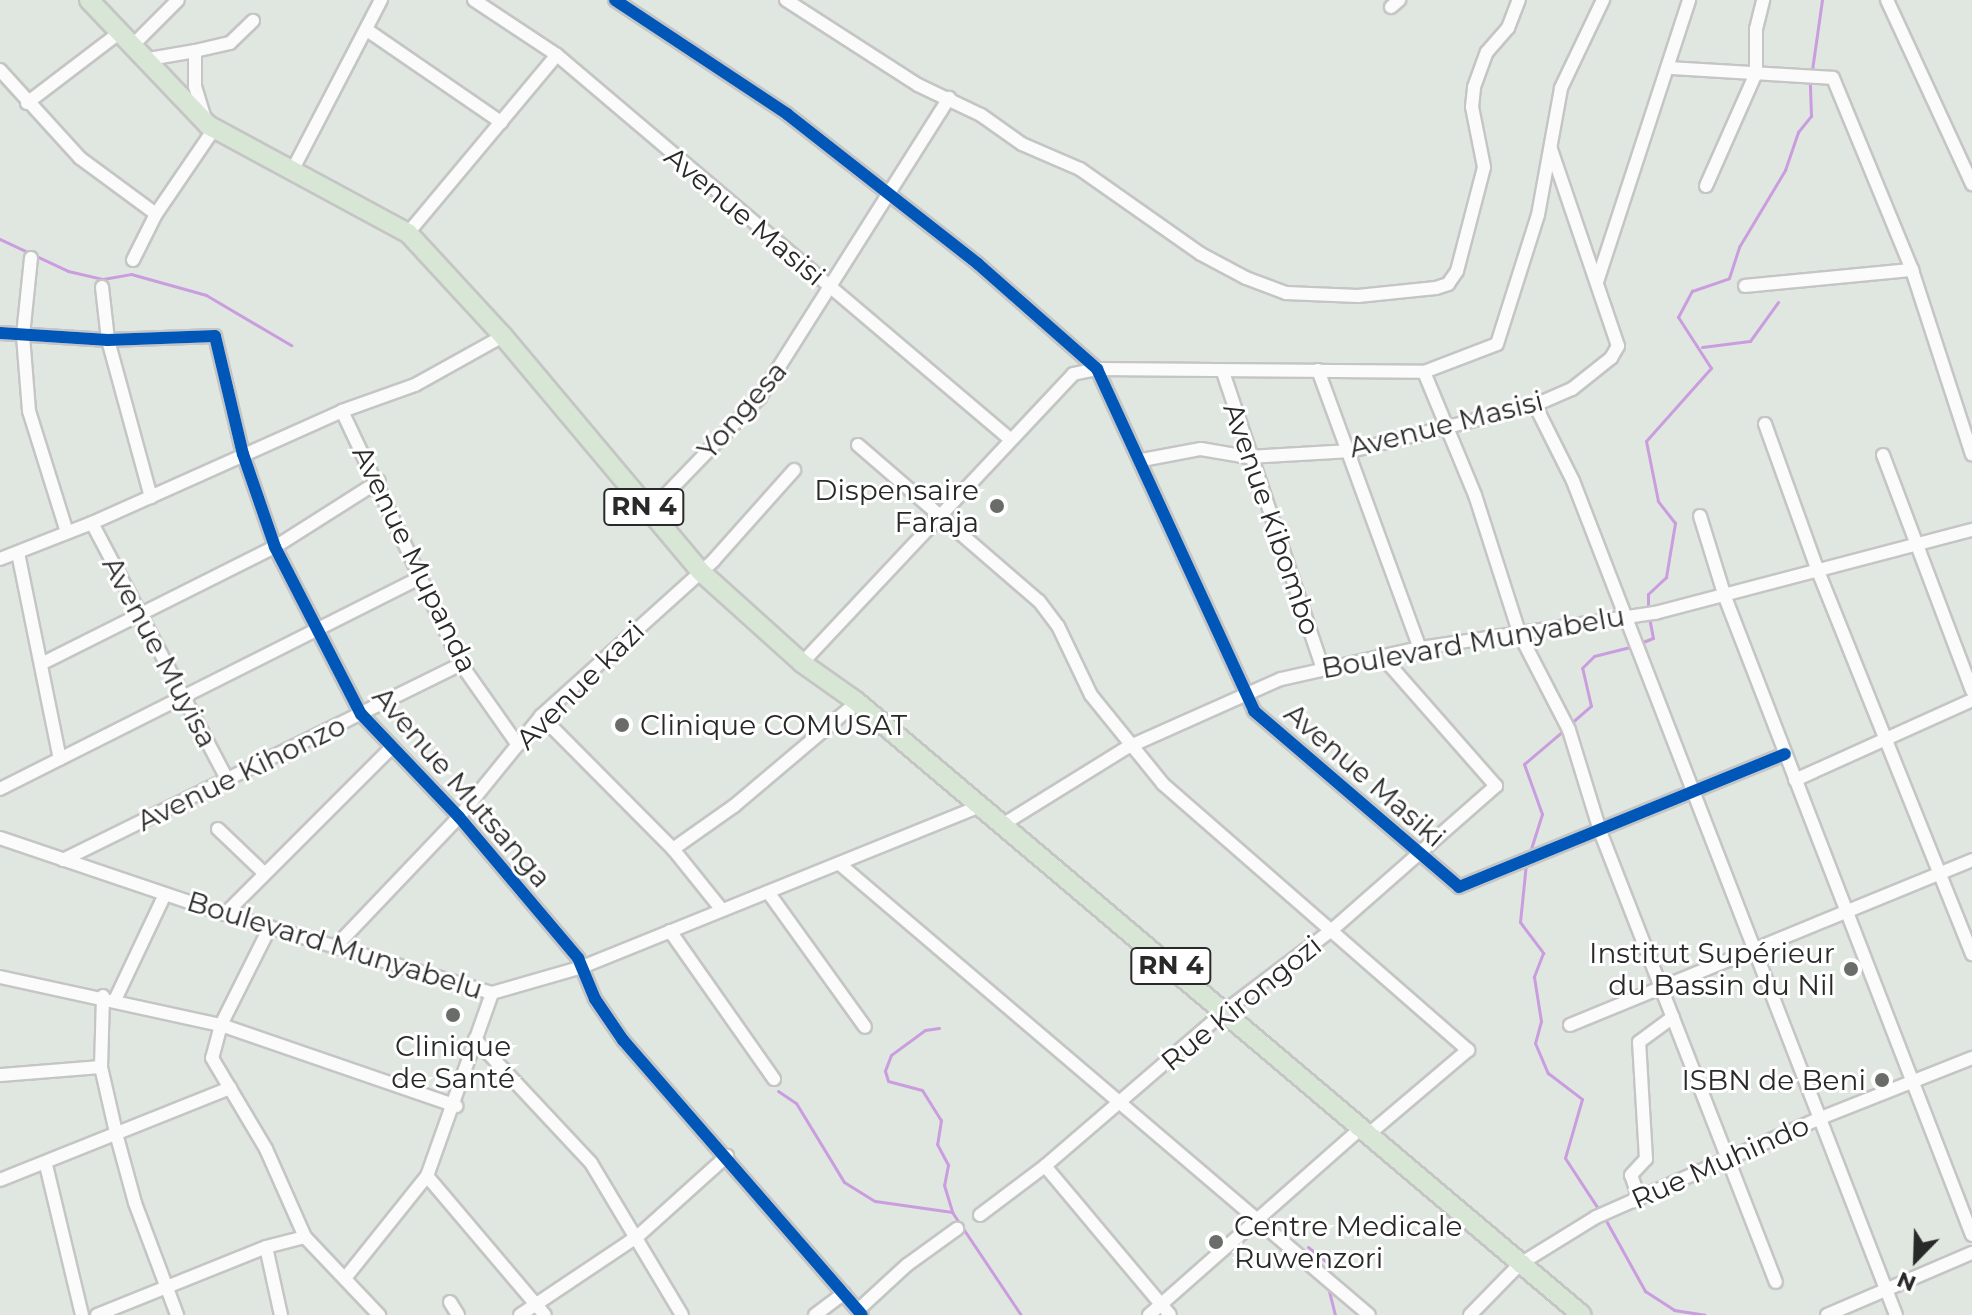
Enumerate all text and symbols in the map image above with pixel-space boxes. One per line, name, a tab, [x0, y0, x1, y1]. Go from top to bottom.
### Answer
street label: Avenue Masisi	[658, 139, 832, 293]
street label: Yongesa	[690, 354, 794, 466]
street label: Avenue Masisi	[1346, 384, 1546, 464]
street label: Avenue Kibombo	[1217, 399, 1327, 639]
street label: Avenue Mupanda	[345, 440, 485, 678]
place label: Dispensaire Faraja	[814, 473, 979, 539]
road number: RN 4	[602, 485, 686, 529]
marker: Dispensaire Faraja	[986, 495, 1008, 517]
street label: Avenue Muyisa	[96, 551, 224, 753]
street label: Boulevard Munyabelu	[1319, 599, 1627, 685]
street label: Avenue kazi	[509, 614, 651, 756]
street label: Avenue Mutsanga	[366, 680, 558, 894]
street label: Avenue Masiki	[1278, 696, 1452, 854]
street label: Avenue Kihonzo	[131, 708, 351, 838]
place label: Clinique COMUSAT	[640, 708, 907, 742]
marker: Clinique COMUSAT	[611, 714, 633, 736]
street label: Boulevard Munyabelu	[183, 884, 487, 1006]
street label: Rue Kirongozi	[1154, 928, 1328, 1078]
place label: Institut Supérieur du Bassin du Nil	[1589, 936, 1835, 1002]
road number: RN 4	[1129, 944, 1213, 988]
marker: Institut Supérieur du Bassin du Nil	[1842, 960, 1860, 978]
marker: Clinique de Santé	[442, 1004, 464, 1026]
place label: Clinique de Santé	[391, 1029, 515, 1095]
place label: ISBN de Beni	[1681, 1063, 1866, 1097]
marker: ISBN de Beni	[1873, 1071, 1891, 1089]
street label: Rue Muhindo	[1626, 1108, 1814, 1216]
place label: Centre Medicale Ruwenzori	[1234, 1209, 1462, 1275]
north arrow	[1876, 1219, 1956, 1299]
marker: Centre Medicale Ruwenzori	[1205, 1231, 1227, 1253]
text: N	[1893, 1266, 1920, 1297]

